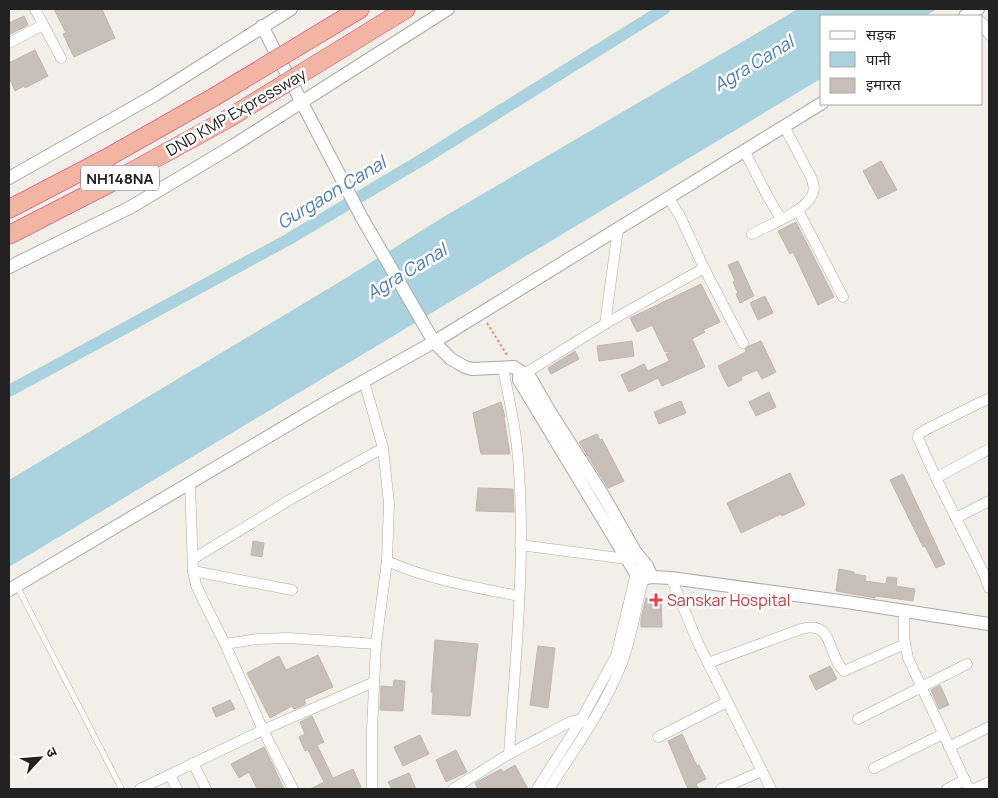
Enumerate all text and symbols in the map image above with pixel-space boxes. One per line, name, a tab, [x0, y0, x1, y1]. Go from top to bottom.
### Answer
legend	[820, 15, 983, 105]
text: सड़क	[866, 24, 896, 45]
water label: Agra Canal	[708, 28, 800, 96]
text: पानी	[866, 49, 892, 70]
street label: DND KMP Expressway	[162, 63, 311, 161]
text: इमारत	[866, 74, 901, 95]
water label: Gurgaon Canal	[272, 149, 392, 234]
road number: NH148NA	[81, 166, 159, 190]
water label: Agra Canal	[361, 236, 453, 304]
place label: Sanskar Hospital	[667, 589, 790, 611]
marker: Sanskar Hospital	[649, 593, 663, 607]
north arrow	[15, 733, 65, 783]
text: उ	[42, 744, 63, 761]

